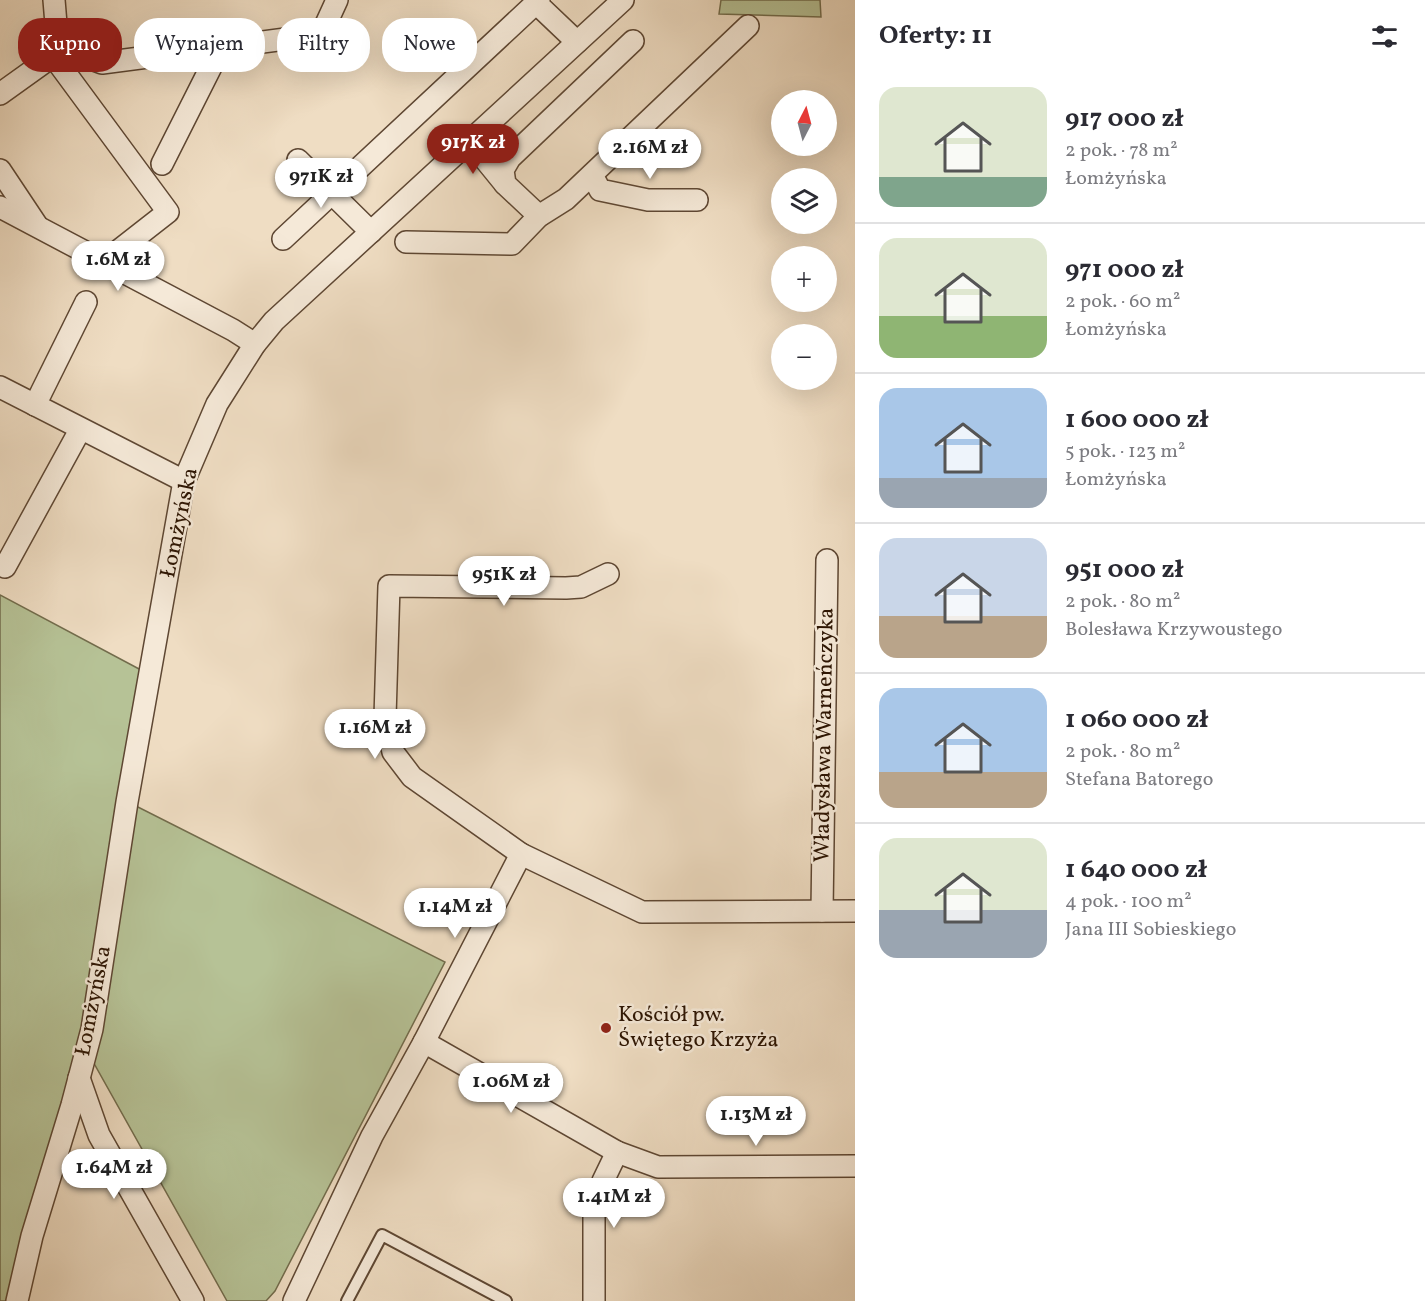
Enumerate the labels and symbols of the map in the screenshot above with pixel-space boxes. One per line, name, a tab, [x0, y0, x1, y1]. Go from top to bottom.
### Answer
north arrow	[771, 90, 837, 156]
pin: 917K zł	[418, 124, 528, 175]
pin: 2.16M zł	[588, 129, 712, 180]
pin: 971K zł	[266, 158, 376, 209]
pin: 1.6M zł	[63, 241, 173, 292]
street label: Łomżyńska	[153, 465, 207, 581]
pin: 951K zł	[449, 556, 559, 607]
street label: Władysława Warneńczyka	[807, 607, 843, 863]
pin: 1.16M zł	[313, 709, 437, 760]
pin: 1.14M zł	[393, 888, 517, 939]
street label: Łomżyńska	[68, 943, 120, 1059]
place label: Kościół pw. Świętego Krzyża	[618, 1000, 779, 1056]
marker: Kościół pw. Świętego Krzyża	[599, 1021, 613, 1035]
pin: 1.06M zł	[449, 1063, 573, 1114]
pin: 1.13M zł	[694, 1096, 818, 1147]
pin: 1.64M zł	[52, 1149, 176, 1200]
pin: 1.41M zł	[552, 1178, 676, 1229]

